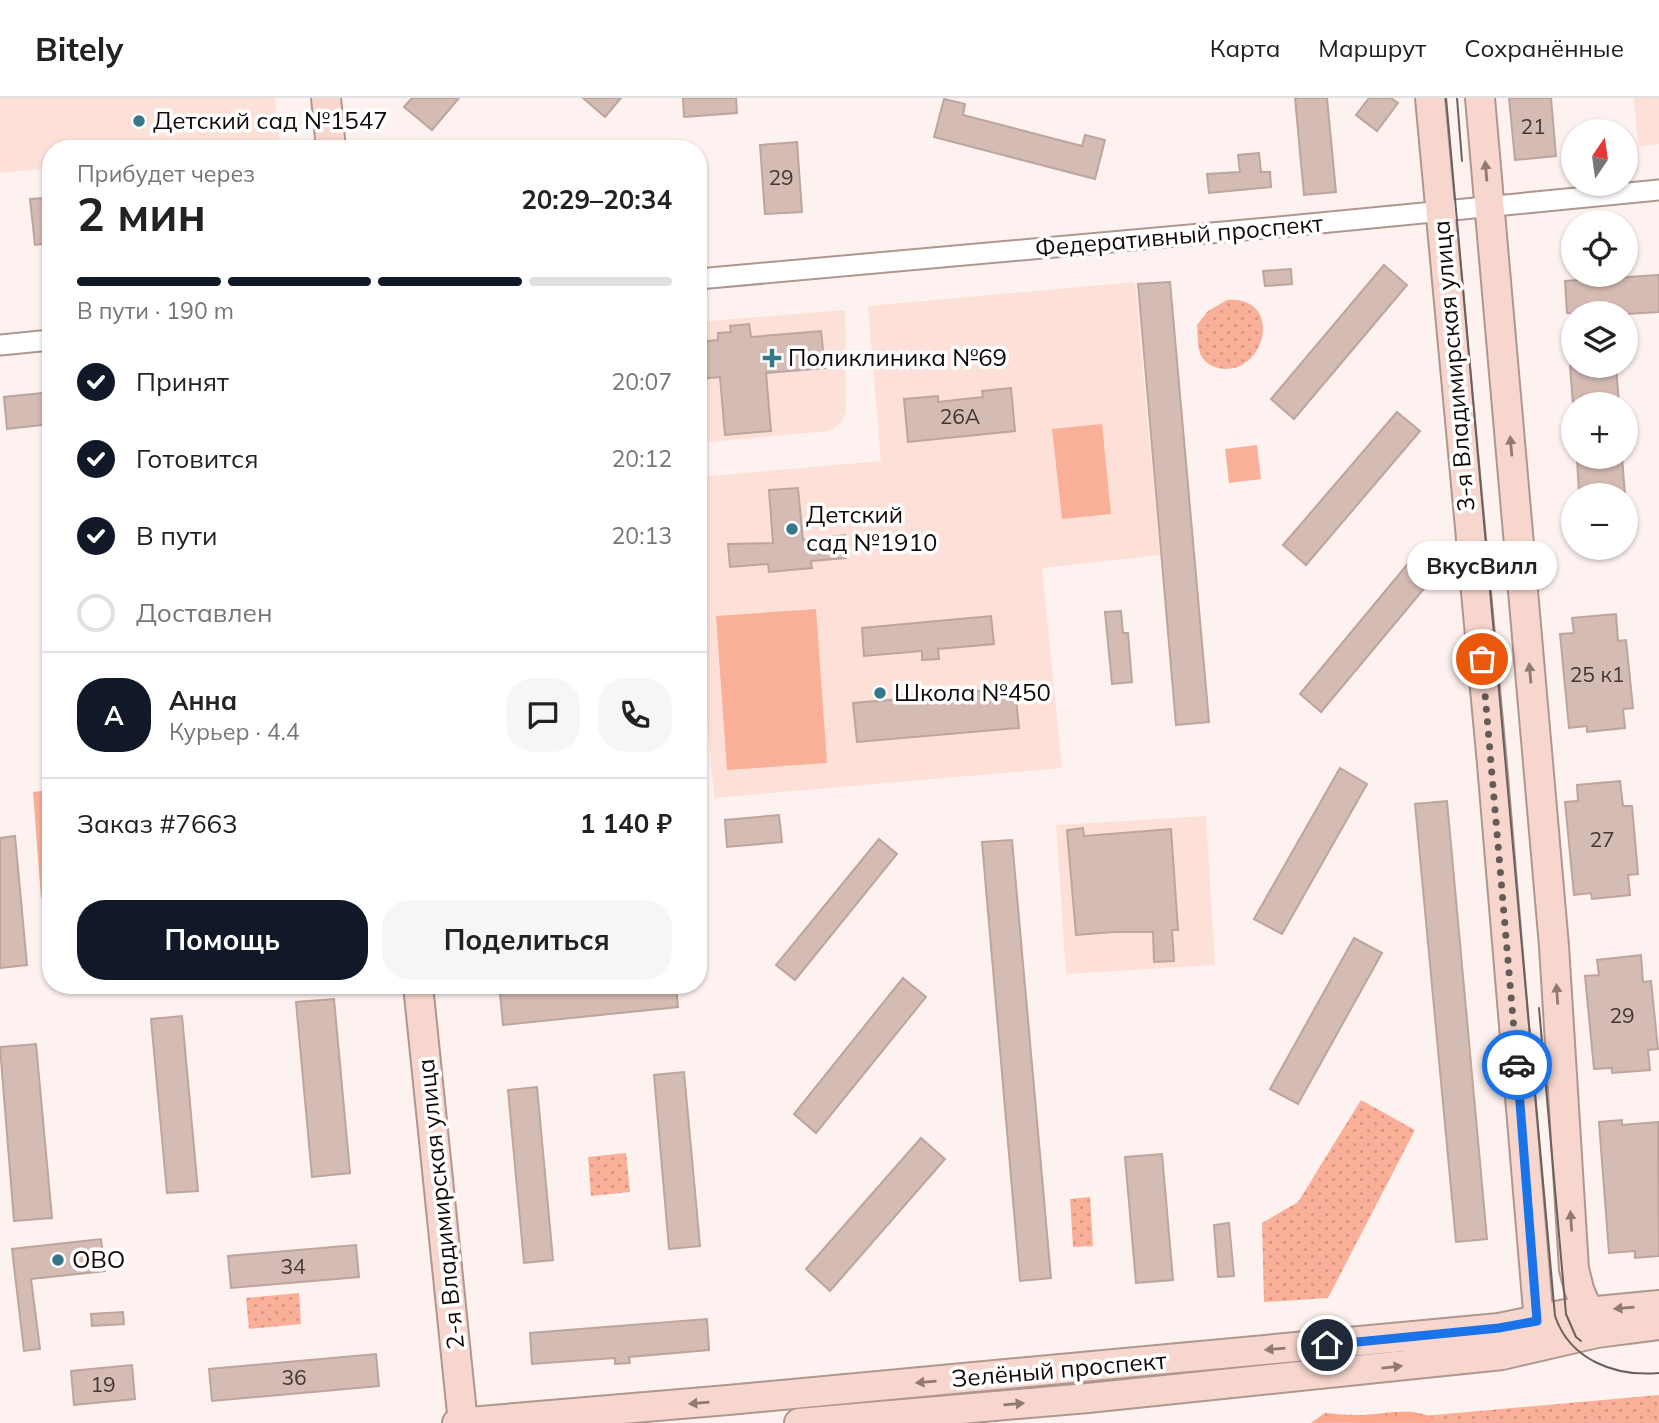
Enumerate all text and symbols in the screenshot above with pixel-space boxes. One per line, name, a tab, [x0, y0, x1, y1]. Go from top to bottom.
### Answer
text: Bitely	[35, 28, 123, 69]
text: Карта	[1210, 33, 1280, 63]
text: Маршрут	[1318, 33, 1426, 63]
text: Сохранённые	[1464, 33, 1624, 63]
place label: Детский сад №1547	[153, 105, 388, 135]
marker: Детский сад №1547	[131, 113, 147, 129]
house number: 21	[1520, 113, 1546, 139]
north arrow	[1561, 119, 1638, 196]
map controls	[1561, 119, 1638, 560]
text: Прибудет через	[77, 159, 255, 188]
one-way arrow	[1480, 159, 1491, 181]
house number: 29	[768, 164, 794, 190]
text: 20:29–20:34	[521, 183, 672, 216]
text: 2 мин	[77, 185, 206, 243]
street label: Федеративный проспект	[1034, 207, 1324, 263]
button: locate	[1561, 210, 1638, 287]
street label: 3-я Владимирская улица	[1425, 219, 1481, 513]
text: В пути · 190 m	[77, 296, 234, 325]
button: layers	[1561, 301, 1638, 378]
place label: Поликлиника №69	[788, 342, 1007, 372]
marker: Поликлиника №69	[762, 348, 782, 368]
icon: check	[77, 363, 115, 401]
text: Принят	[136, 365, 229, 398]
text: 20:07	[612, 367, 672, 396]
button: +	[1561, 392, 1638, 469]
house number: 26А	[940, 403, 981, 429]
one-way arrow	[1505, 435, 1516, 457]
icon: check	[77, 440, 115, 478]
text: Готовится	[136, 442, 259, 475]
text: 20:12	[612, 444, 672, 473]
button: −	[1561, 483, 1638, 560]
place label: Детский сад №1910	[806, 499, 937, 557]
icon: check	[77, 517, 115, 555]
text: В пути	[136, 519, 217, 552]
text: 20:13	[612, 521, 672, 550]
marker: Детский сад №1910	[784, 521, 800, 537]
callout: ВкусВилл	[1407, 540, 1557, 589]
text: ВкусВилл	[1426, 551, 1538, 580]
text: Доставлен	[136, 596, 273, 629]
pin	[1452, 629, 1512, 689]
icon: bag	[1463, 640, 1501, 678]
one-way arrow	[1524, 661, 1535, 683]
house number: 25 к1	[1570, 661, 1624, 687]
place label: Школа №450	[894, 677, 1051, 707]
button: chat	[506, 678, 580, 752]
button: phone	[598, 678, 672, 752]
text: Анна	[169, 684, 237, 717]
marker: Школа №450	[872, 685, 888, 701]
text: А	[104, 699, 124, 732]
text: Курьер · 4.4	[169, 717, 300, 746]
text: Заказ #7663	[77, 807, 238, 840]
text: 1 140 ₽	[580, 807, 672, 840]
house number: 27	[1589, 826, 1615, 852]
button: Помощь	[77, 900, 368, 980]
button: Поделиться	[382, 900, 672, 980]
one-way arrow	[1551, 983, 1562, 1005]
house number: 29	[1609, 1002, 1635, 1028]
courier	[1482, 1030, 1552, 1100]
icon: car	[1498, 1046, 1536, 1084]
street label: 2-я Владимирская улица	[410, 1057, 470, 1351]
one-way arrow	[1565, 1210, 1576, 1232]
place label: ОВО	[72, 1244, 125, 1274]
marker: ОВО	[50, 1252, 66, 1268]
house number: 34	[280, 1253, 306, 1279]
one-way arrow	[1613, 1303, 1635, 1314]
pin	[1297, 1315, 1357, 1375]
icon: home	[1308, 1326, 1346, 1364]
one-way arrow	[1263, 1344, 1285, 1355]
street label: Зелёный проспект	[950, 1345, 1168, 1393]
one-way arrow	[1381, 1361, 1403, 1372]
house number: 36	[281, 1364, 307, 1390]
house number: 19	[90, 1371, 116, 1397]
one-way arrow	[915, 1377, 937, 1388]
one-way arrow	[688, 1398, 710, 1409]
one-way arrow	[1003, 1398, 1025, 1409]

